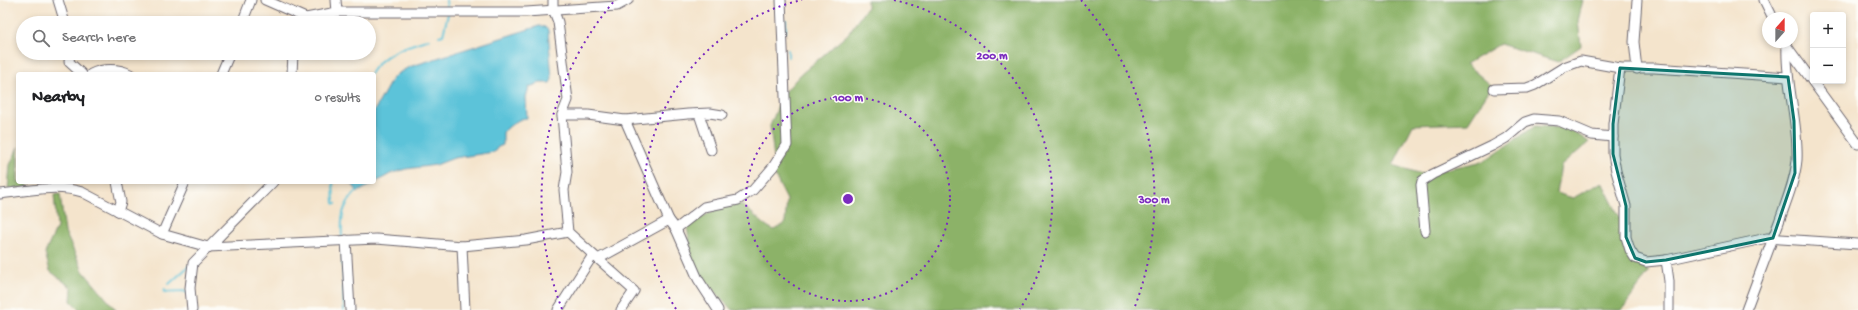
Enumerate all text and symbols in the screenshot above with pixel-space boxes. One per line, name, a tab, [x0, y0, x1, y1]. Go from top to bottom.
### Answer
north arrow	[1762, 12, 1798, 48]
map controls	[1810, 12, 1846, 84]
button: +	[1810, 12, 1846, 48]
search box	[16, 16, 376, 60]
icon: search	[30, 27, 52, 49]
text: Search here	[62, 29, 136, 47]
button: −	[1810, 48, 1846, 84]
text: 200 m	[977, 50, 1008, 64]
text: Nearby	[32, 88, 85, 108]
text: 0 results	[314, 91, 360, 106]
text: 100 m	[832, 92, 863, 106]
centre of rings	[841, 192, 855, 206]
text: 300 m	[1137, 194, 1170, 208]

